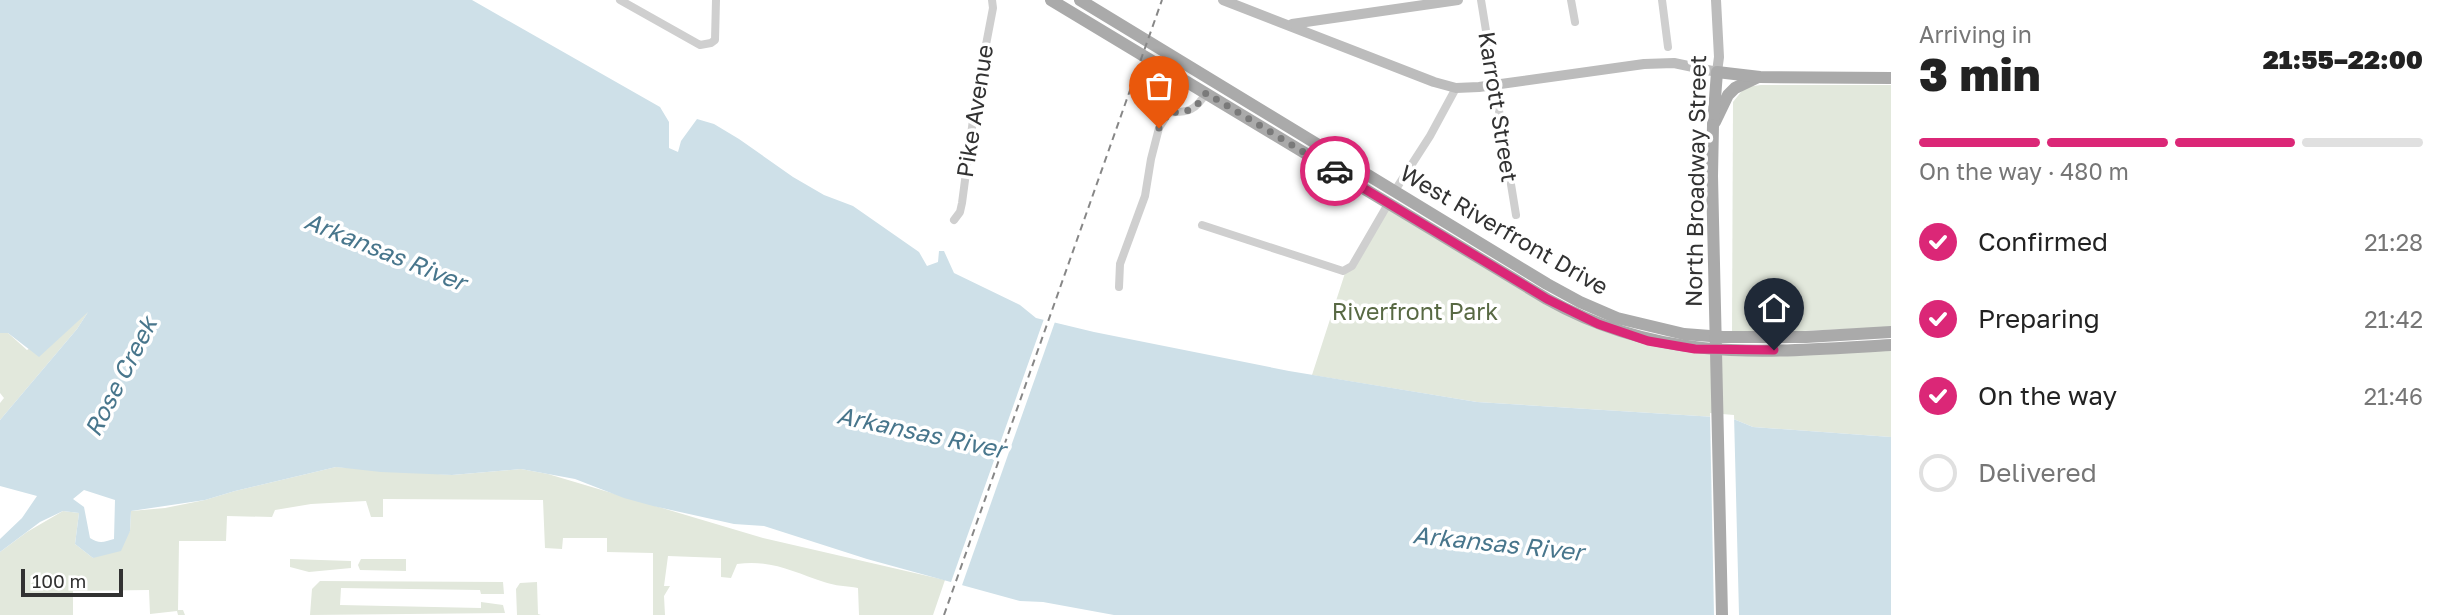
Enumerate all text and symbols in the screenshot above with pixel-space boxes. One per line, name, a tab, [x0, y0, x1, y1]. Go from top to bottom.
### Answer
text: Arriving in	[1919, 20, 2032, 48]
street label: Karrott Street	[1473, 30, 1525, 184]
street label: Pike Avenue	[950, 42, 998, 179]
text: 21:55–22:00	[2263, 44, 2423, 75]
text: 3 min	[1919, 46, 2041, 101]
street label: North Broadway Street	[1679, 55, 1711, 307]
pin	[1129, 56, 1189, 128]
icon: bag	[1140, 67, 1178, 105]
courier	[1300, 136, 1370, 206]
icon: car	[1316, 152, 1354, 190]
text: On the way · 480 m	[1919, 157, 2129, 185]
street label: West Riverfront Drive	[1396, 158, 1613, 300]
water label: Arkansas River	[301, 205, 474, 297]
icon: check	[1919, 223, 1957, 261]
text: Confirmed	[1978, 226, 2108, 257]
text: 21:28	[2364, 228, 2423, 256]
pin	[1744, 278, 1804, 350]
icon: home	[1755, 289, 1793, 327]
park label: Riverfront Park	[1332, 297, 1498, 325]
icon: check	[1919, 300, 1957, 338]
text: Preparing	[1978, 303, 2100, 334]
text: 21:42	[2364, 305, 2423, 333]
water label: Rose Creek	[77, 310, 163, 441]
icon: check	[1919, 377, 1957, 415]
text: On the way	[1978, 380, 2117, 411]
text: 21:46	[2364, 382, 2423, 410]
water label: Arkansas River	[835, 400, 1012, 464]
text: Delivered	[1978, 457, 2097, 488]
water label: Arkansas River	[1412, 519, 1588, 566]
scale bar	[21, 566, 122, 598]
text: 100 m	[32, 569, 86, 592]

